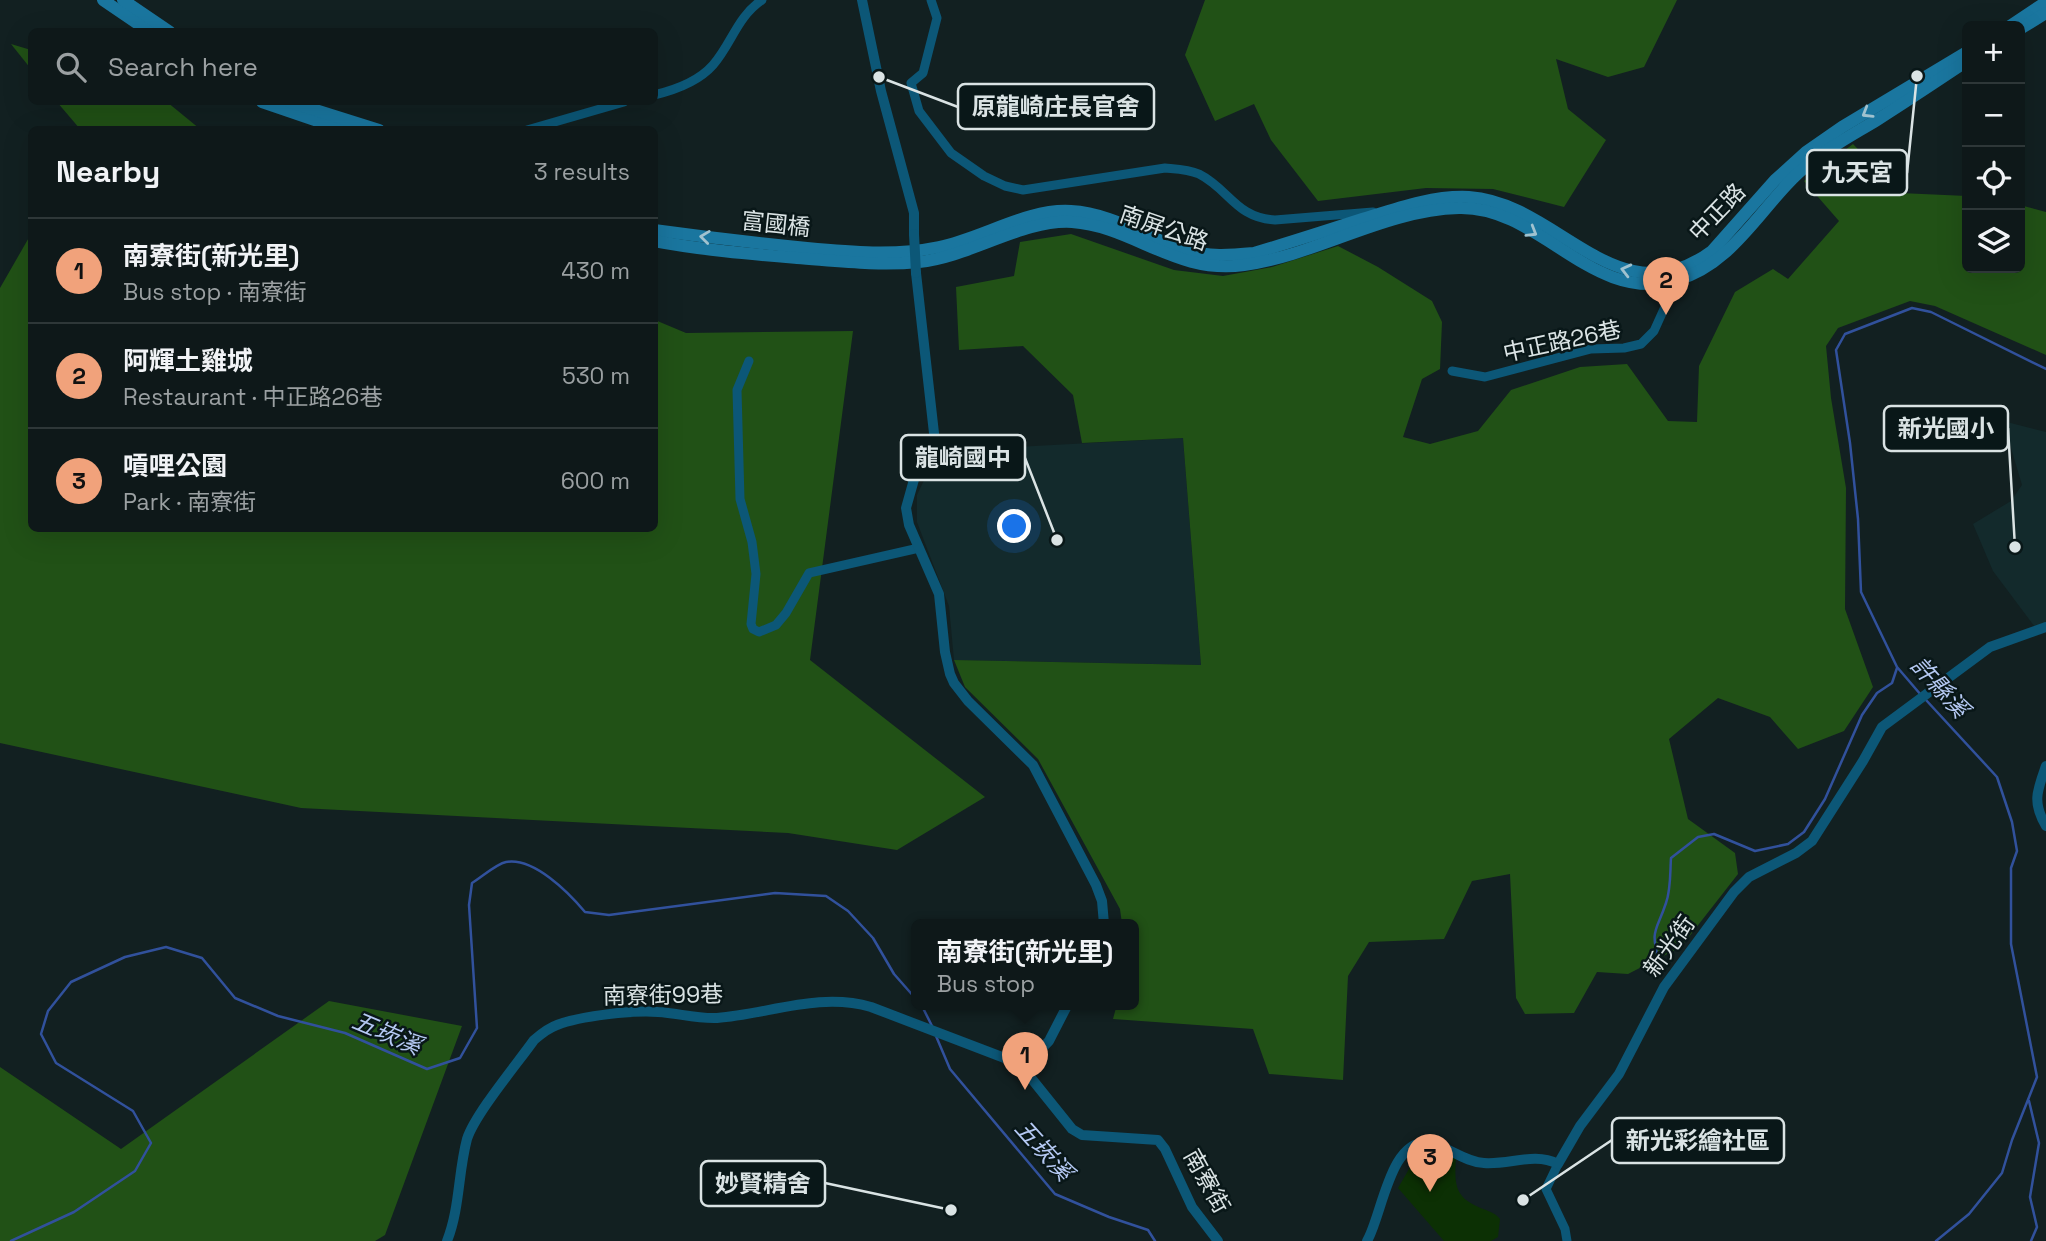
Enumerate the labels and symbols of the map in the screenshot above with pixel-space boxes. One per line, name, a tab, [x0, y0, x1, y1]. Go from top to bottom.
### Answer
callout: 原龍崎庄長官舍	[958, 84, 1154, 129]
text: 原龍崎庄長官舍	[972, 91, 1140, 122]
one-way arrow	[1861, 104, 1874, 117]
callout: 九天宮	[1807, 150, 1907, 195]
text: 九天宮	[1821, 157, 1893, 188]
street label: 中正路	[1682, 177, 1752, 247]
street label: 南屏公路	[1116, 199, 1212, 257]
street label: 富國橋	[740, 205, 812, 243]
one-way arrow	[1525, 223, 1538, 236]
one-way arrow	[699, 229, 710, 244]
pin: 2	[1643, 257, 1689, 315]
one-way arrow	[1620, 264, 1632, 278]
street label: 中正路26巷	[1500, 314, 1624, 368]
callout: 新光國小	[1884, 406, 2008, 451]
text: 新光國小	[1898, 413, 1994, 444]
callout: 龍崎國中	[901, 435, 1025, 480]
text: 龍崎國中	[915, 442, 1011, 473]
your location	[997, 509, 1031, 543]
water label: 許縣溪	[1904, 650, 1978, 726]
street label: 新光街	[1637, 909, 1701, 983]
street label: 南寮街99巷	[603, 979, 723, 1011]
water label: 五崁溪	[348, 1005, 429, 1063]
pin: 1	[1002, 1032, 1048, 1090]
water label: 五崁溪	[1008, 1113, 1082, 1189]
callout: 新光彩繪社區	[1612, 1118, 1784, 1163]
text: 新光彩繪社區	[1626, 1125, 1770, 1156]
pin: 3	[1407, 1134, 1453, 1192]
street label: 南寮街	[1177, 1144, 1237, 1218]
callout: 妙賢精舍	[701, 1161, 825, 1206]
text: 妙賢精舍	[715, 1168, 811, 1199]

